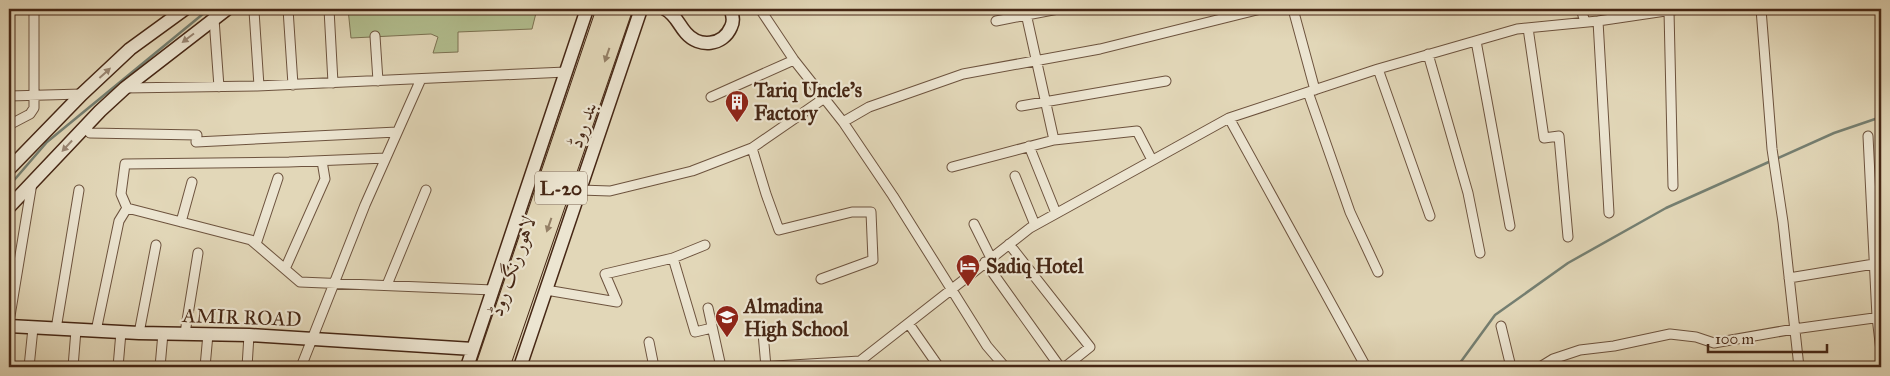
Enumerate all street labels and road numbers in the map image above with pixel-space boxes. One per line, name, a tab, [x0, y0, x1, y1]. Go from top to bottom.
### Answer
street label: بند روڈ	[563, 99, 601, 151]
road number: L-20	[535, 172, 587, 204]
street label: لاہور رنگ روڈ	[483, 212, 541, 320]
street label: AMIR ROAD	[181, 303, 302, 331]

